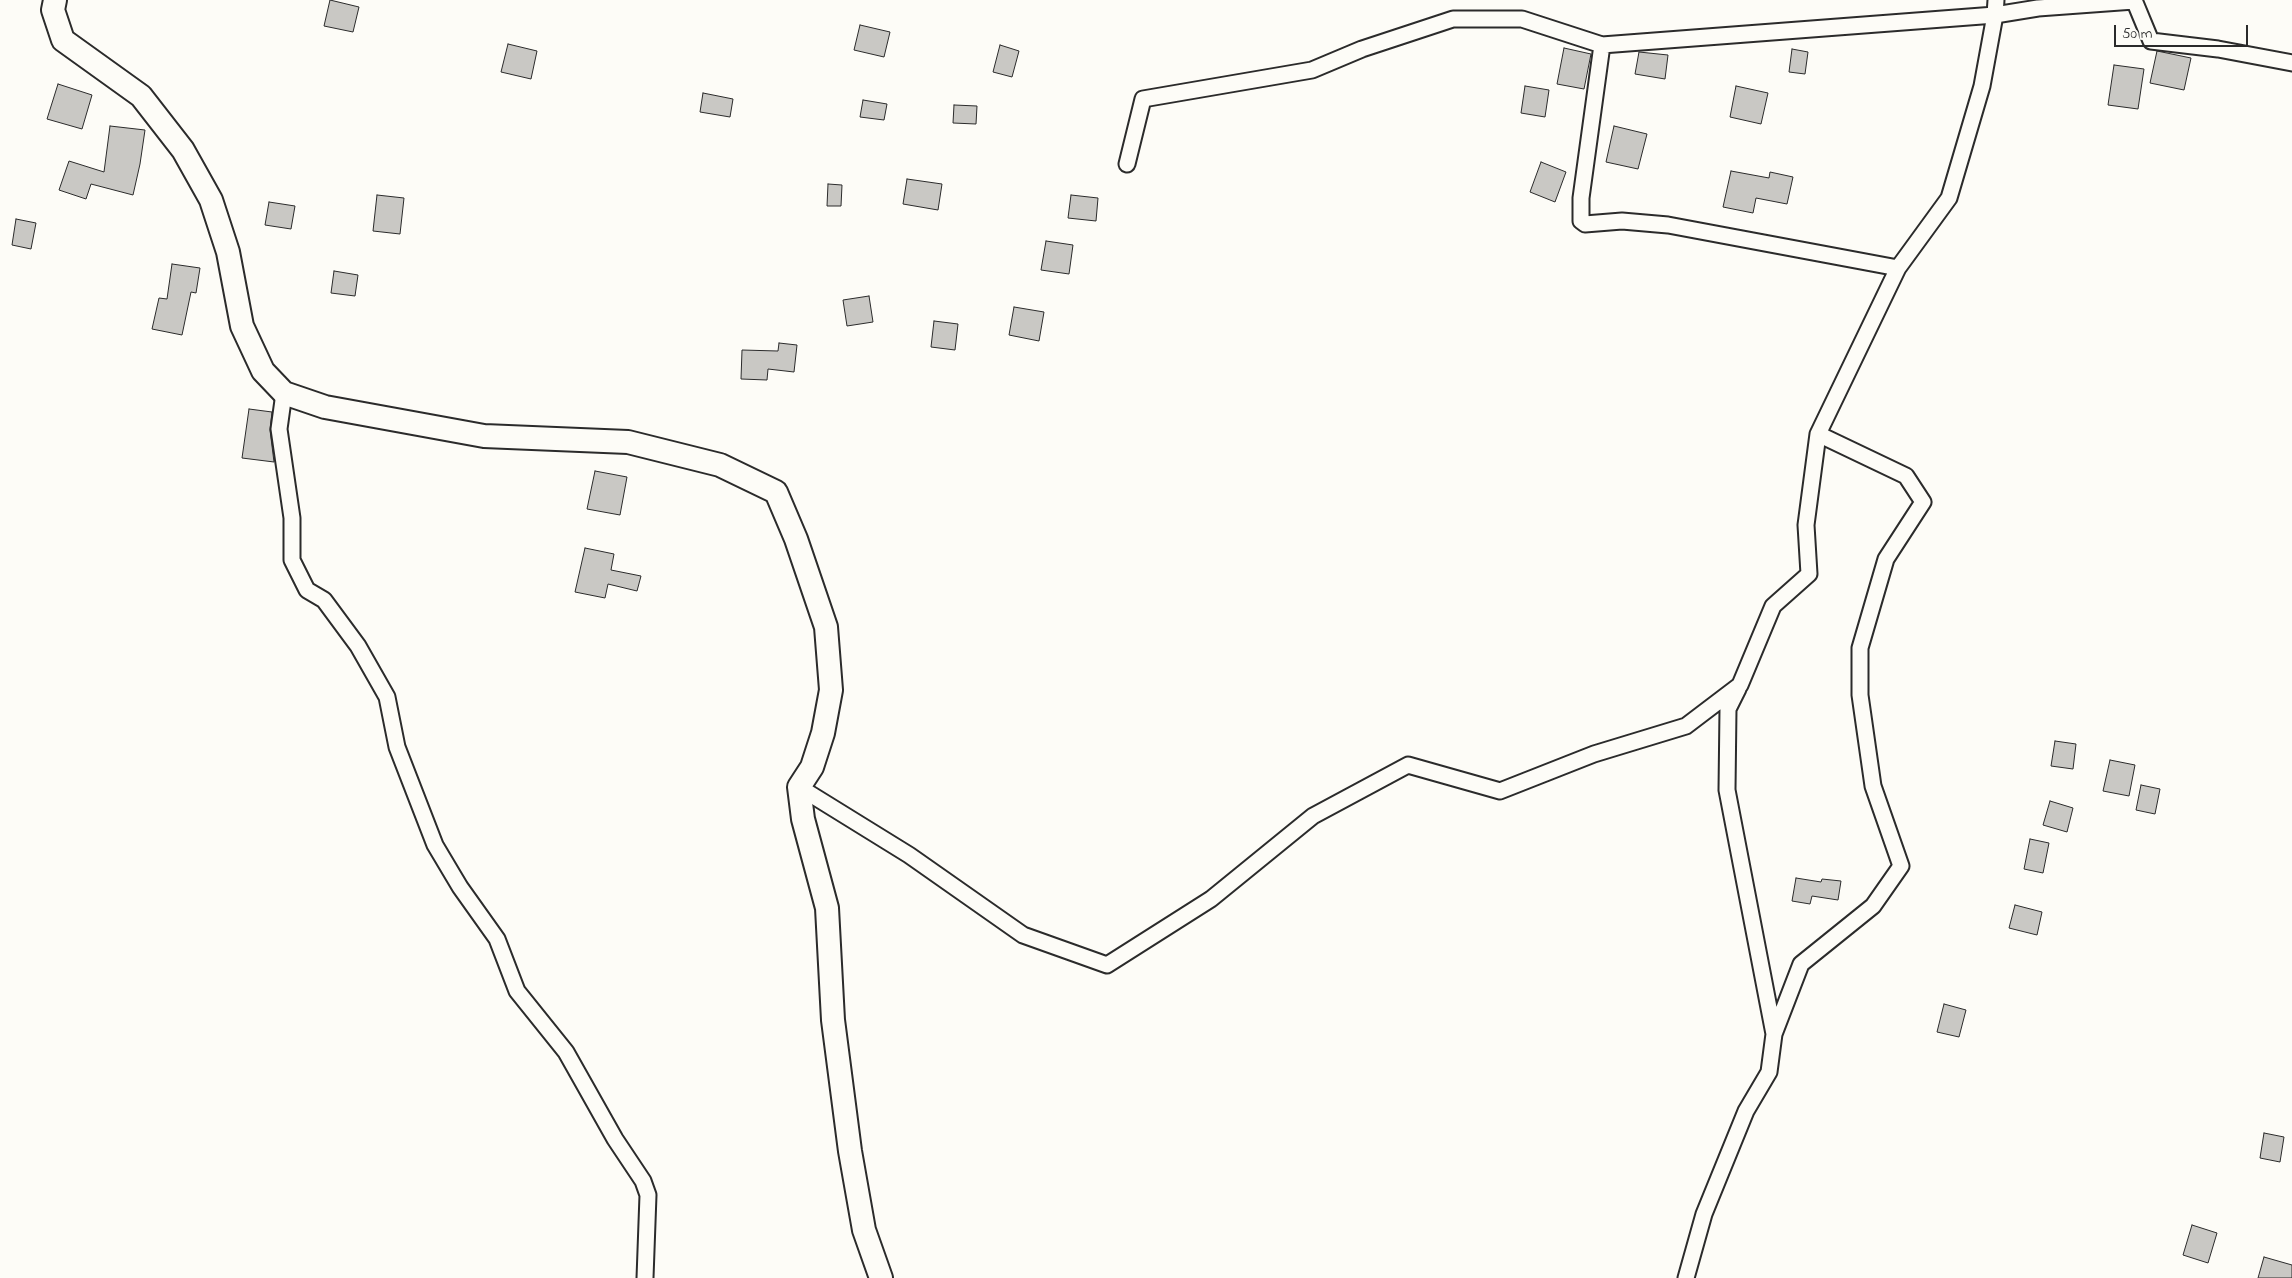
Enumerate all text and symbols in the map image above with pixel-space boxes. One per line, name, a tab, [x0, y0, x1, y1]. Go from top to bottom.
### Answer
scale bar	[2117, 15, 2251, 47]
text: 50 m	[2122, 23, 2152, 45]

